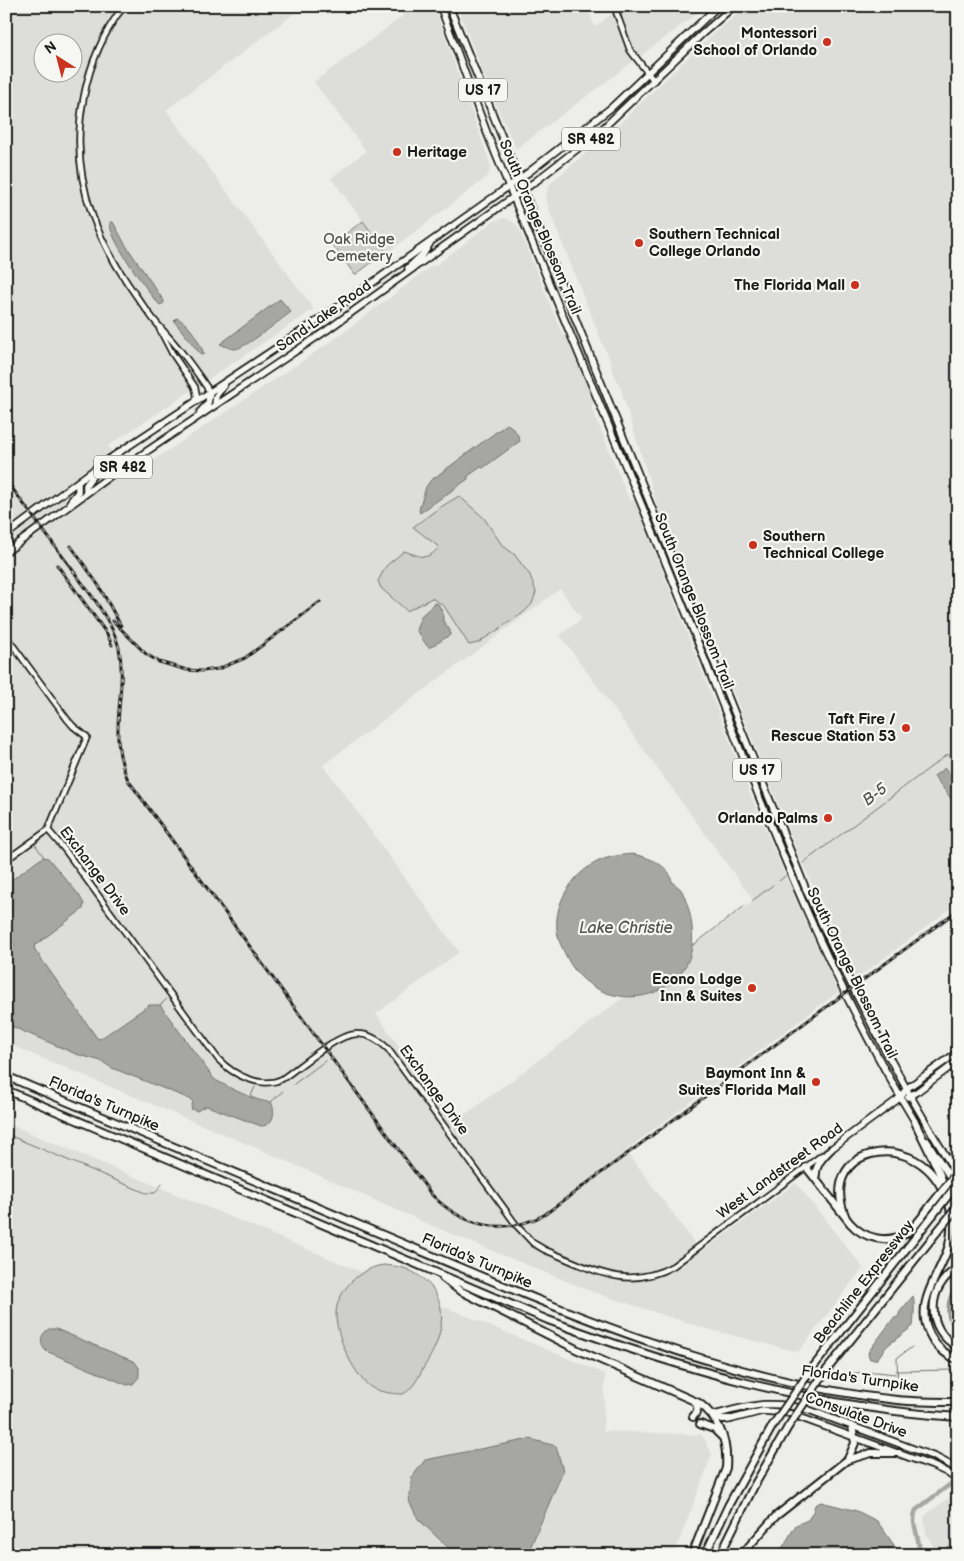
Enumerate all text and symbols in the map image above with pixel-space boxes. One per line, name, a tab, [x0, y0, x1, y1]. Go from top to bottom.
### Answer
place label: Montessori School of Orlando	[694, 24, 817, 60]
north arrow	[32, 32, 82, 82]
marker: Montessori School of Orlando	[821, 36, 833, 48]
text: N	[41, 38, 60, 58]
road number: US 17	[459, 78, 507, 102]
road number: SR 482	[562, 128, 620, 150]
street label: South Orange Blossom Trail	[495, 137, 585, 317]
place label: Heritage	[407, 143, 467, 162]
marker: Heritage	[391, 146, 403, 158]
place label: Southern Technical College Orlando	[649, 225, 780, 261]
park label: Oak Ridge Cemetery	[323, 230, 395, 266]
marker: Southern Technical College Orlando	[633, 237, 645, 249]
street label: Sand Lake Road	[273, 276, 375, 356]
place label: The Florida Mall	[734, 276, 845, 295]
marker: The Florida Mall	[849, 279, 861, 291]
road number: SR 482	[94, 456, 152, 478]
street label: South Orange Blossom Trail	[650, 510, 738, 692]
place label: Southern Technical College	[763, 527, 884, 563]
marker: Southern Technical College	[747, 539, 759, 551]
place label: Taft Fire / Rescue Station 53	[771, 710, 896, 746]
marker: Taft Fire / Rescue Station 53	[900, 722, 912, 734]
road number: US 17	[733, 758, 781, 782]
water label: B-5	[859, 779, 892, 810]
place label: Orlando Palms	[718, 809, 818, 828]
marker: Orlando Palms	[822, 812, 834, 824]
street label: Exchange Drive	[55, 823, 135, 919]
street label: South Orange Blossom Trail	[802, 884, 902, 1062]
water label: Lake Christie	[579, 919, 673, 938]
place label: Econo Lodge Inn & Suites	[652, 970, 742, 1006]
marker: Econo Lodge Inn & Suites	[746, 982, 758, 994]
street label: Exchange Drive	[395, 1041, 473, 1139]
place label: Baymont Inn & Suites Florida Mall	[678, 1064, 806, 1100]
street label: Florida's Turnpike	[46, 1072, 162, 1136]
marker: Baymont Inn & Suites Florida Mall	[810, 1076, 822, 1088]
street label: West Landstreet Road	[713, 1119, 847, 1223]
street label: Beachline Expressway	[810, 1216, 918, 1348]
street label: Florida's Turnpike	[419, 1229, 535, 1293]
street label: Florida's Turnpike	[800, 1361, 920, 1397]
street label: Consulate Drive	[802, 1388, 910, 1442]

